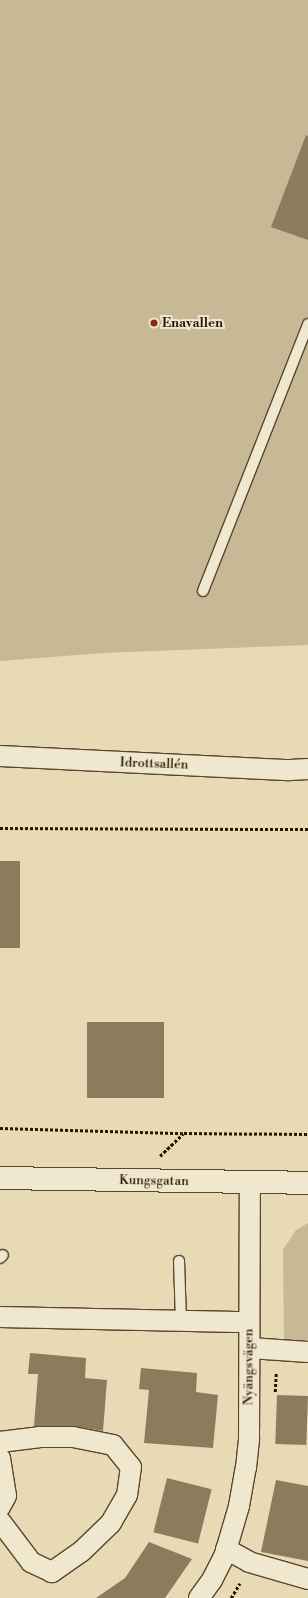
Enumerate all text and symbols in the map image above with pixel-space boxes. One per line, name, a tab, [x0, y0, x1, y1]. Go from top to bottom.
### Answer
place label: Enavallen	[162, 315, 223, 331]
marker: Enavallen	[149, 318, 159, 328]
street label: Idrottsallén	[120, 755, 188, 773]
street label: Kungsgatan	[119, 1173, 189, 1189]
street label: Nyängsvägen	[241, 1329, 257, 1405]

